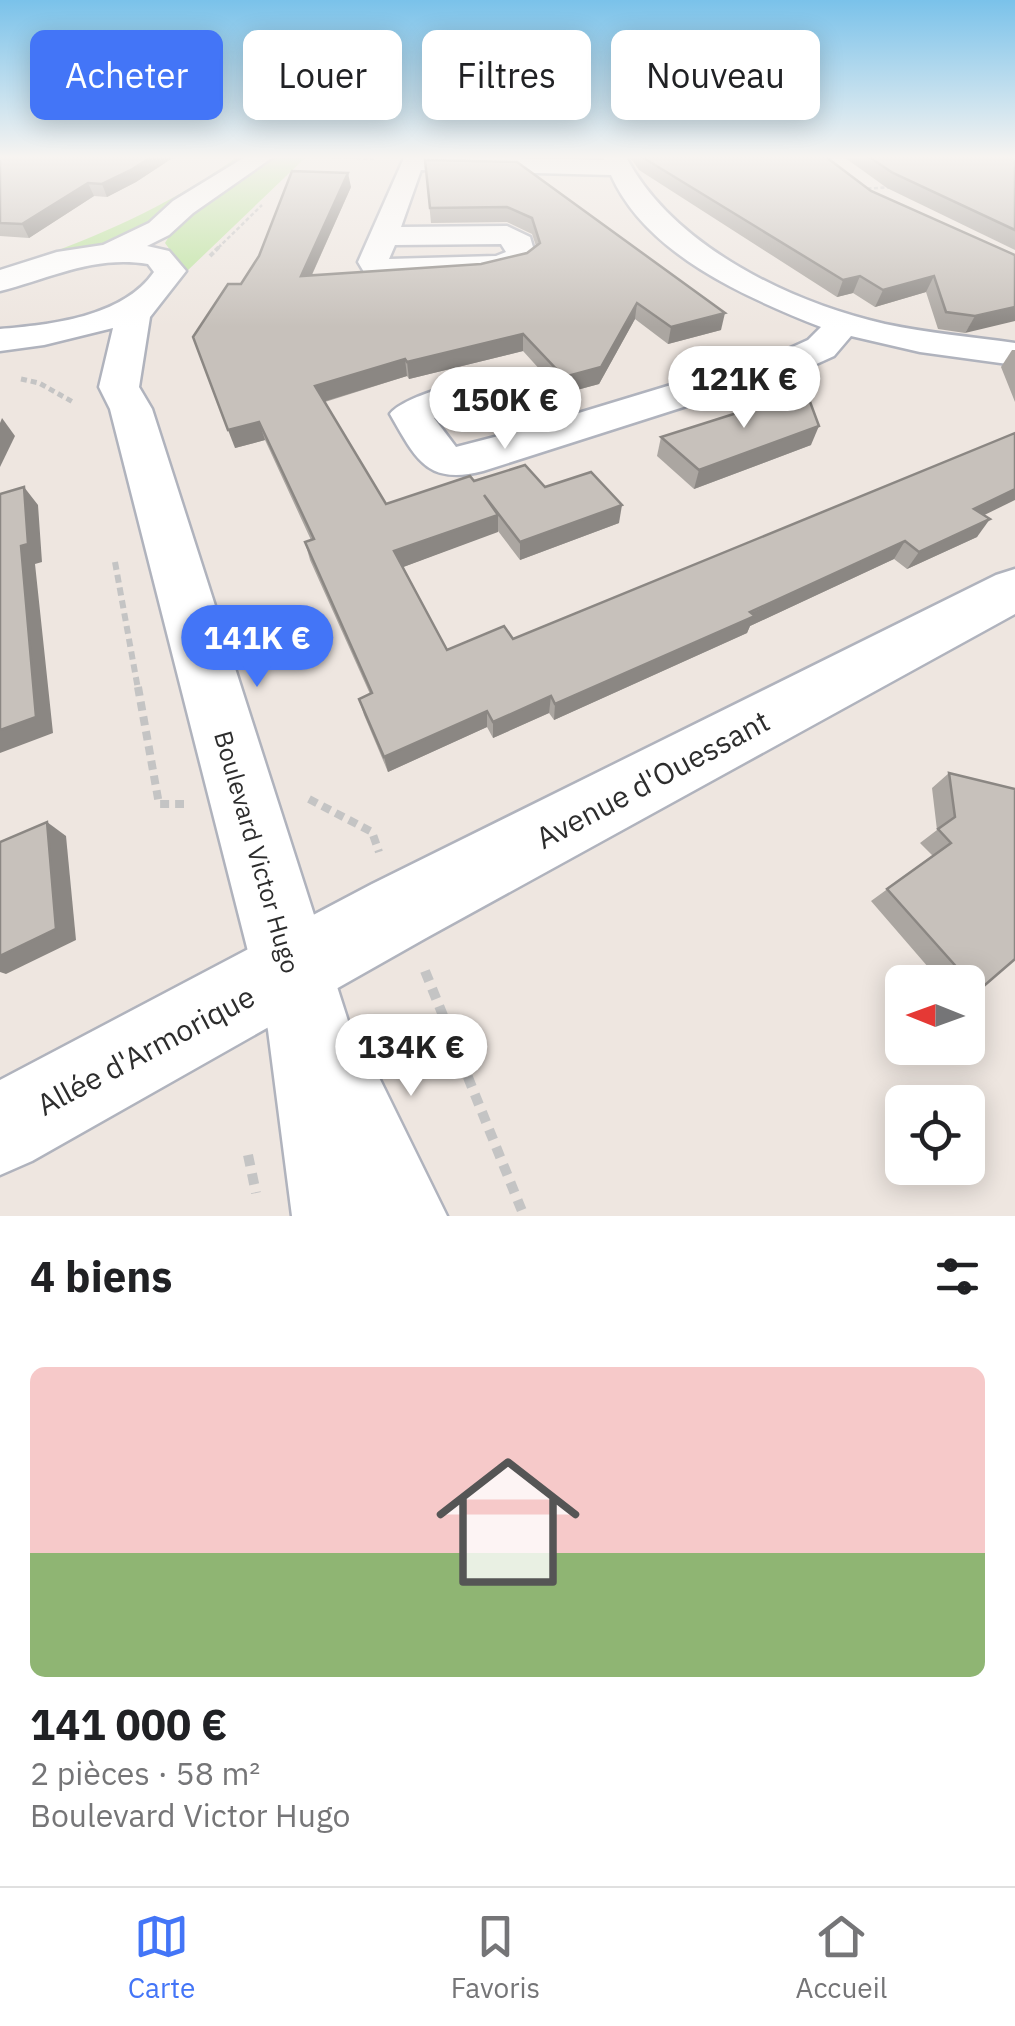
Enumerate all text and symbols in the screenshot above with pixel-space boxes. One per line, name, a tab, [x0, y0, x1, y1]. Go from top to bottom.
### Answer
chip: Acheter	[30, 30, 223, 120]
chip: Louer	[243, 30, 402, 120]
chip: Filtres	[422, 30, 591, 120]
chip: Nouveau	[611, 30, 820, 120]
pin: 121K €	[663, 346, 825, 431]
text: 121K €	[690, 357, 798, 399]
pin: 150K €	[424, 367, 586, 452]
text: 150K €	[451, 378, 559, 420]
pin: 141K €	[176, 605, 338, 690]
text: 141K €	[203, 616, 311, 658]
street label: Avenue d'Ouessant	[529, 701, 776, 857]
street label: Boulevard Victor Hugo	[207, 727, 308, 977]
north arrow	[885, 965, 985, 1065]
map controls	[885, 965, 985, 1185]
street label: Allée d'Armorique	[30, 976, 261, 1124]
pin: 134K €	[330, 1014, 492, 1099]
text: 134K €	[357, 1025, 465, 1067]
button: locate	[885, 1085, 985, 1185]
text: 4 biens	[30, 1249, 172, 1304]
icon: filters	[930, 1249, 985, 1304]
icon: home	[418, 1432, 598, 1612]
text: 141 000 €	[30, 1697, 227, 1752]
text: 2 pièces · 58 m²	[30, 1752, 260, 1794]
text: Boulevard Victor Hugo	[30, 1794, 351, 1836]
tab: Carte	[128, 1909, 195, 2006]
tab: Favoris	[451, 1909, 540, 2006]
tab: Accueil	[795, 1909, 887, 2006]

